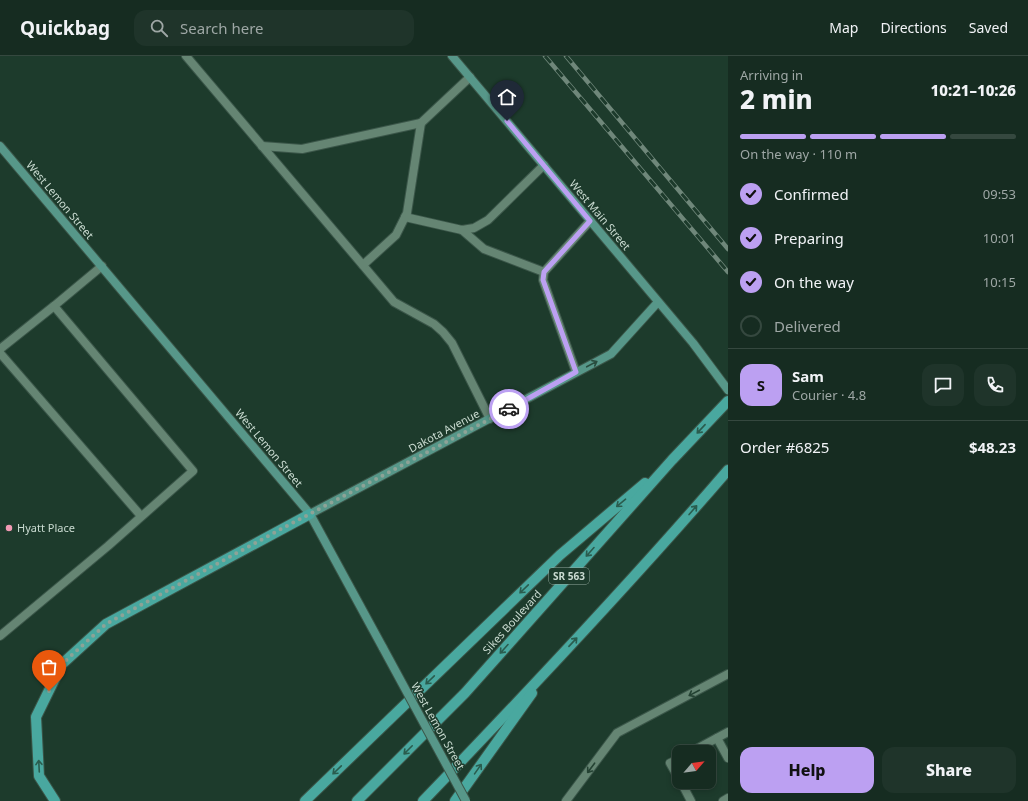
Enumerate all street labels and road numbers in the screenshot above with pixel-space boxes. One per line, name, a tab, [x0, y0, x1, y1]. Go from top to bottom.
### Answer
street label: West Lemon Street	[23, 157, 98, 242]
street label: West Main Street	[566, 176, 634, 253]
street label: West Lemon Street	[232, 405, 307, 490]
street label: Dakota Avenue	[406, 406, 482, 456]
road number: SR 563	[549, 568, 589, 584]
street label: Sikes Boulevard	[479, 586, 544, 657]
street label: West Lemon Street	[408, 679, 469, 772]

